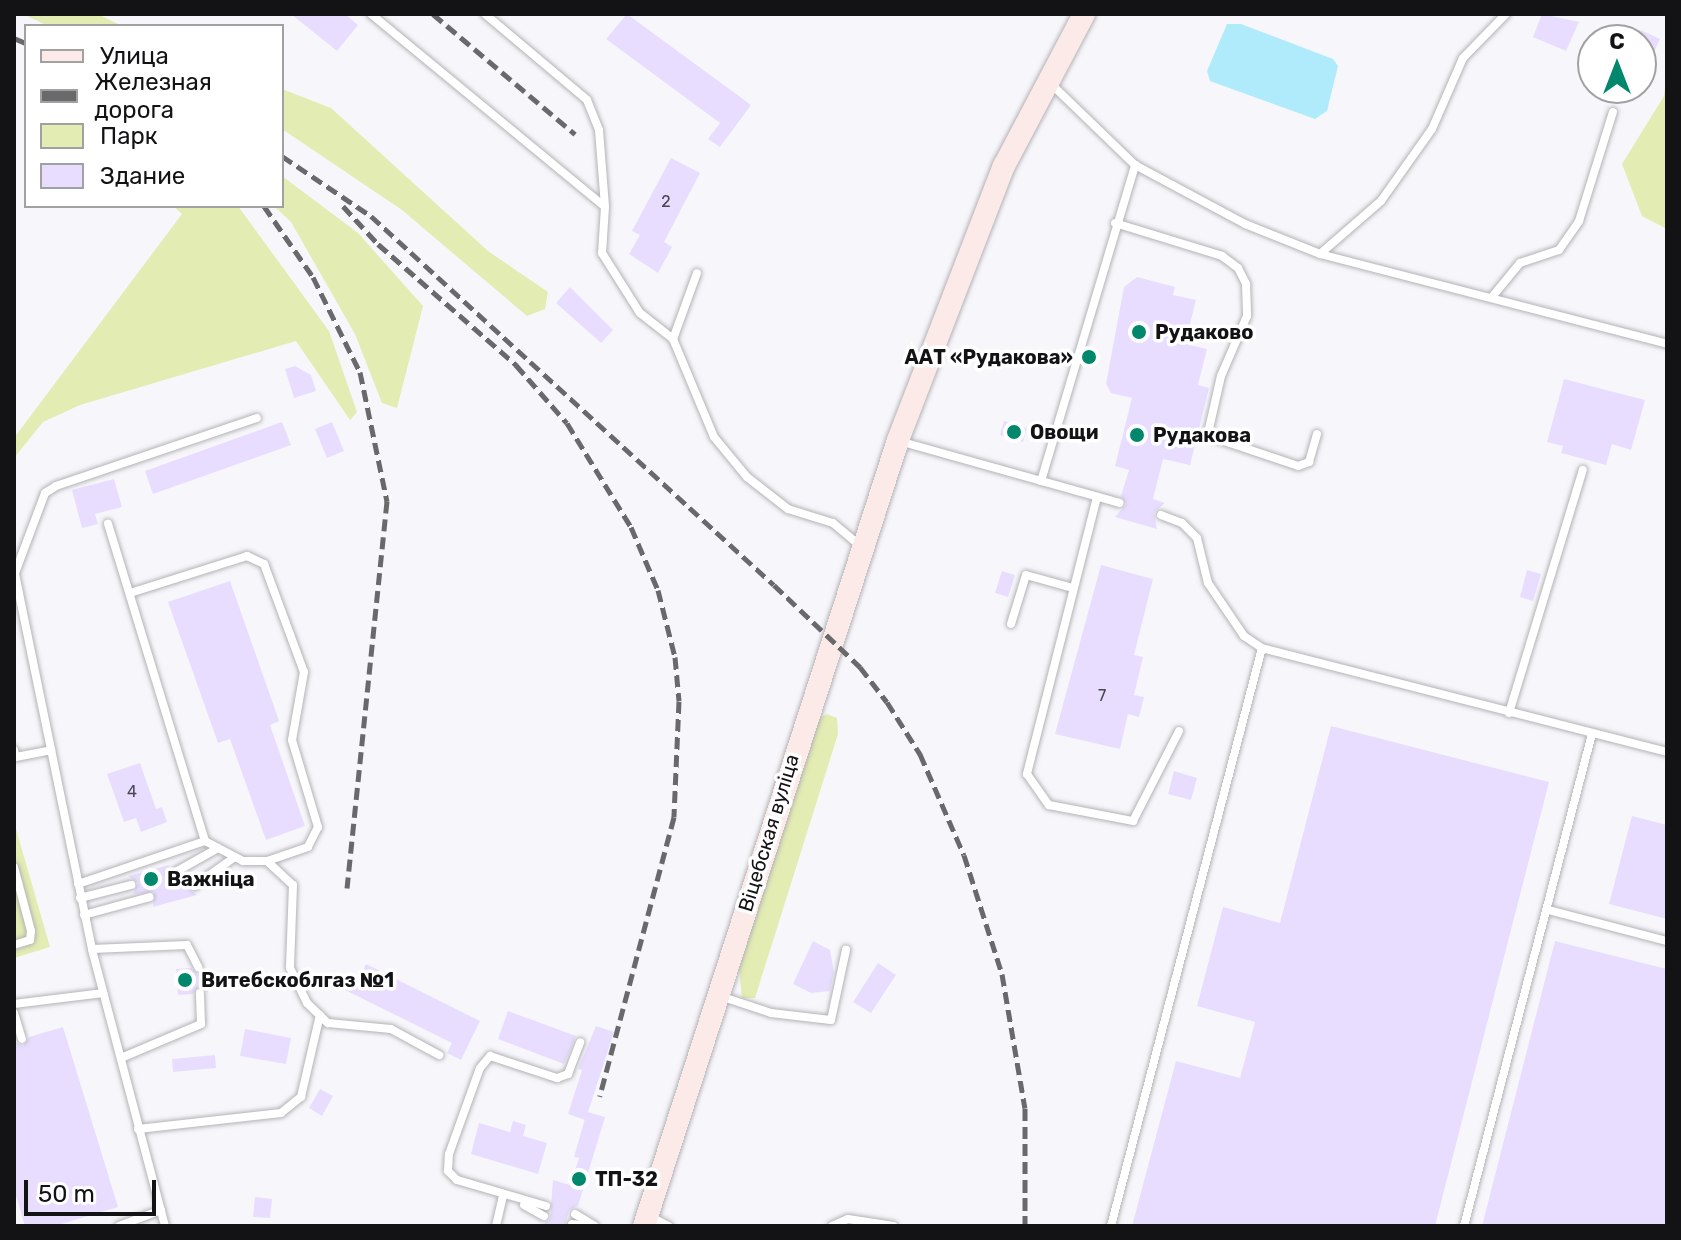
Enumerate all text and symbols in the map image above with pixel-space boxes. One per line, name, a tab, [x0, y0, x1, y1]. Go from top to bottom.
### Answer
legend	[24, 24, 284, 208]
north arrow	[1577, 24, 1657, 104]
text: С	[1609, 28, 1625, 55]
text: Улица	[100, 42, 169, 70]
text: Железная дорога	[94, 68, 212, 124]
text: Парк	[100, 122, 158, 150]
text: Здание	[100, 162, 185, 190]
house number: 2	[661, 192, 671, 212]
place label: Рудаково	[1155, 320, 1254, 344]
marker: Рудаково	[1130, 323, 1148, 341]
place label: ААТ «Рудакова»	[905, 345, 1073, 369]
marker: ААТ «Рудакова»	[1080, 348, 1098, 366]
place label: Овощи	[1030, 420, 1098, 444]
marker: Овощи	[1005, 423, 1023, 441]
place label: Рудакова	[1153, 423, 1251, 447]
marker: Рудакова	[1128, 426, 1146, 444]
house number: 7	[1098, 686, 1106, 706]
street label: Віцебская вуліца	[734, 751, 804, 915]
house number: 4	[127, 782, 137, 802]
place label: Важніца	[167, 867, 255, 891]
marker: Важніца	[142, 870, 160, 888]
place label: Витебскоблгаз №1	[201, 968, 394, 992]
marker: Витебскоблгаз №1	[176, 971, 194, 989]
scale bar	[28, 1164, 160, 1214]
place label: ТП-32	[595, 1167, 658, 1191]
marker: ТП-32	[570, 1170, 588, 1188]
text: 50 m	[38, 1180, 95, 1208]

